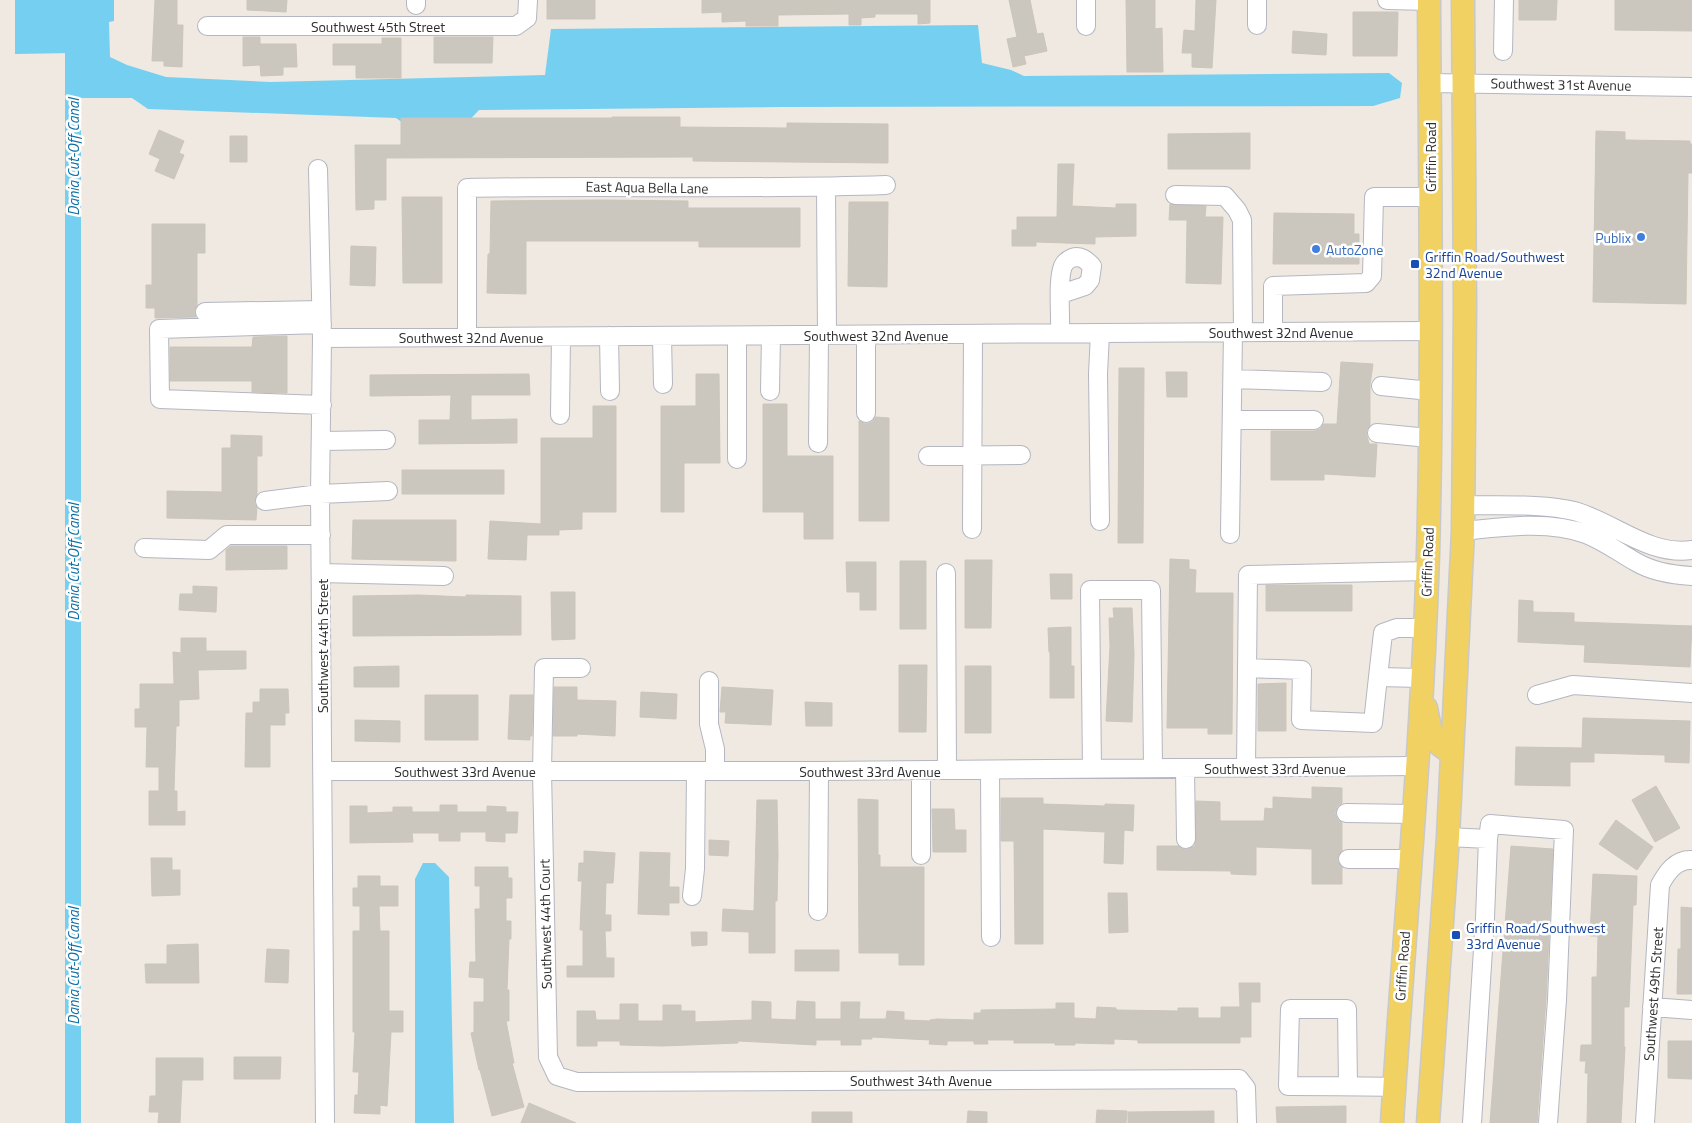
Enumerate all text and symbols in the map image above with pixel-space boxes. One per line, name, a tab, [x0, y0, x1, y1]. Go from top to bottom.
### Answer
street label: Southwest 45th Street	[311, 16, 445, 37]
street label: Southwest 31st Avenue	[1490, 72, 1632, 96]
water label: Dania Cut-Off Canal	[62, 97, 85, 216]
street label: Griffin Road	[1420, 122, 1441, 192]
street label: East Aqua Bella Lane	[585, 175, 709, 199]
place label: Publix	[1595, 227, 1632, 248]
marker: Publix	[1635, 231, 1647, 243]
place label: AutoZone	[1326, 239, 1383, 260]
marker: AutoZone	[1310, 243, 1322, 255]
place label: Griffin Road/Southwest 32nd Avenue	[1425, 246, 1564, 283]
marker: Griffin Road/Southwest 32nd Avenue	[1409, 258, 1421, 270]
street label: Southwest 32nd Avenue	[1209, 322, 1353, 343]
street label: Southwest 32nd Avenue	[804, 325, 948, 346]
street label: Southwest 32nd Avenue	[399, 327, 543, 348]
water label: Dania Cut-Off Canal	[62, 502, 85, 621]
street label: Griffin Road	[1415, 527, 1439, 597]
street label: Southwest 44th Street	[312, 579, 333, 713]
street label: Southwest 33rd Avenue	[1204, 758, 1346, 779]
street label: Southwest 33rd Avenue	[394, 761, 536, 782]
street label: Southwest 33rd Avenue	[799, 761, 941, 782]
street label: Southwest 44th Court	[533, 859, 557, 989]
water label: Dania Cut-Off Canal	[62, 906, 85, 1025]
place label: Griffin Road/Southwest 33rd Avenue	[1466, 917, 1605, 954]
street label: Southwest 49th Street	[1638, 926, 1668, 1062]
marker: Griffin Road/Southwest 33rd Avenue	[1450, 929, 1462, 941]
street label: Griffin Road	[1389, 930, 1415, 1002]
street label: Southwest 34th Avenue	[850, 1070, 992, 1091]

